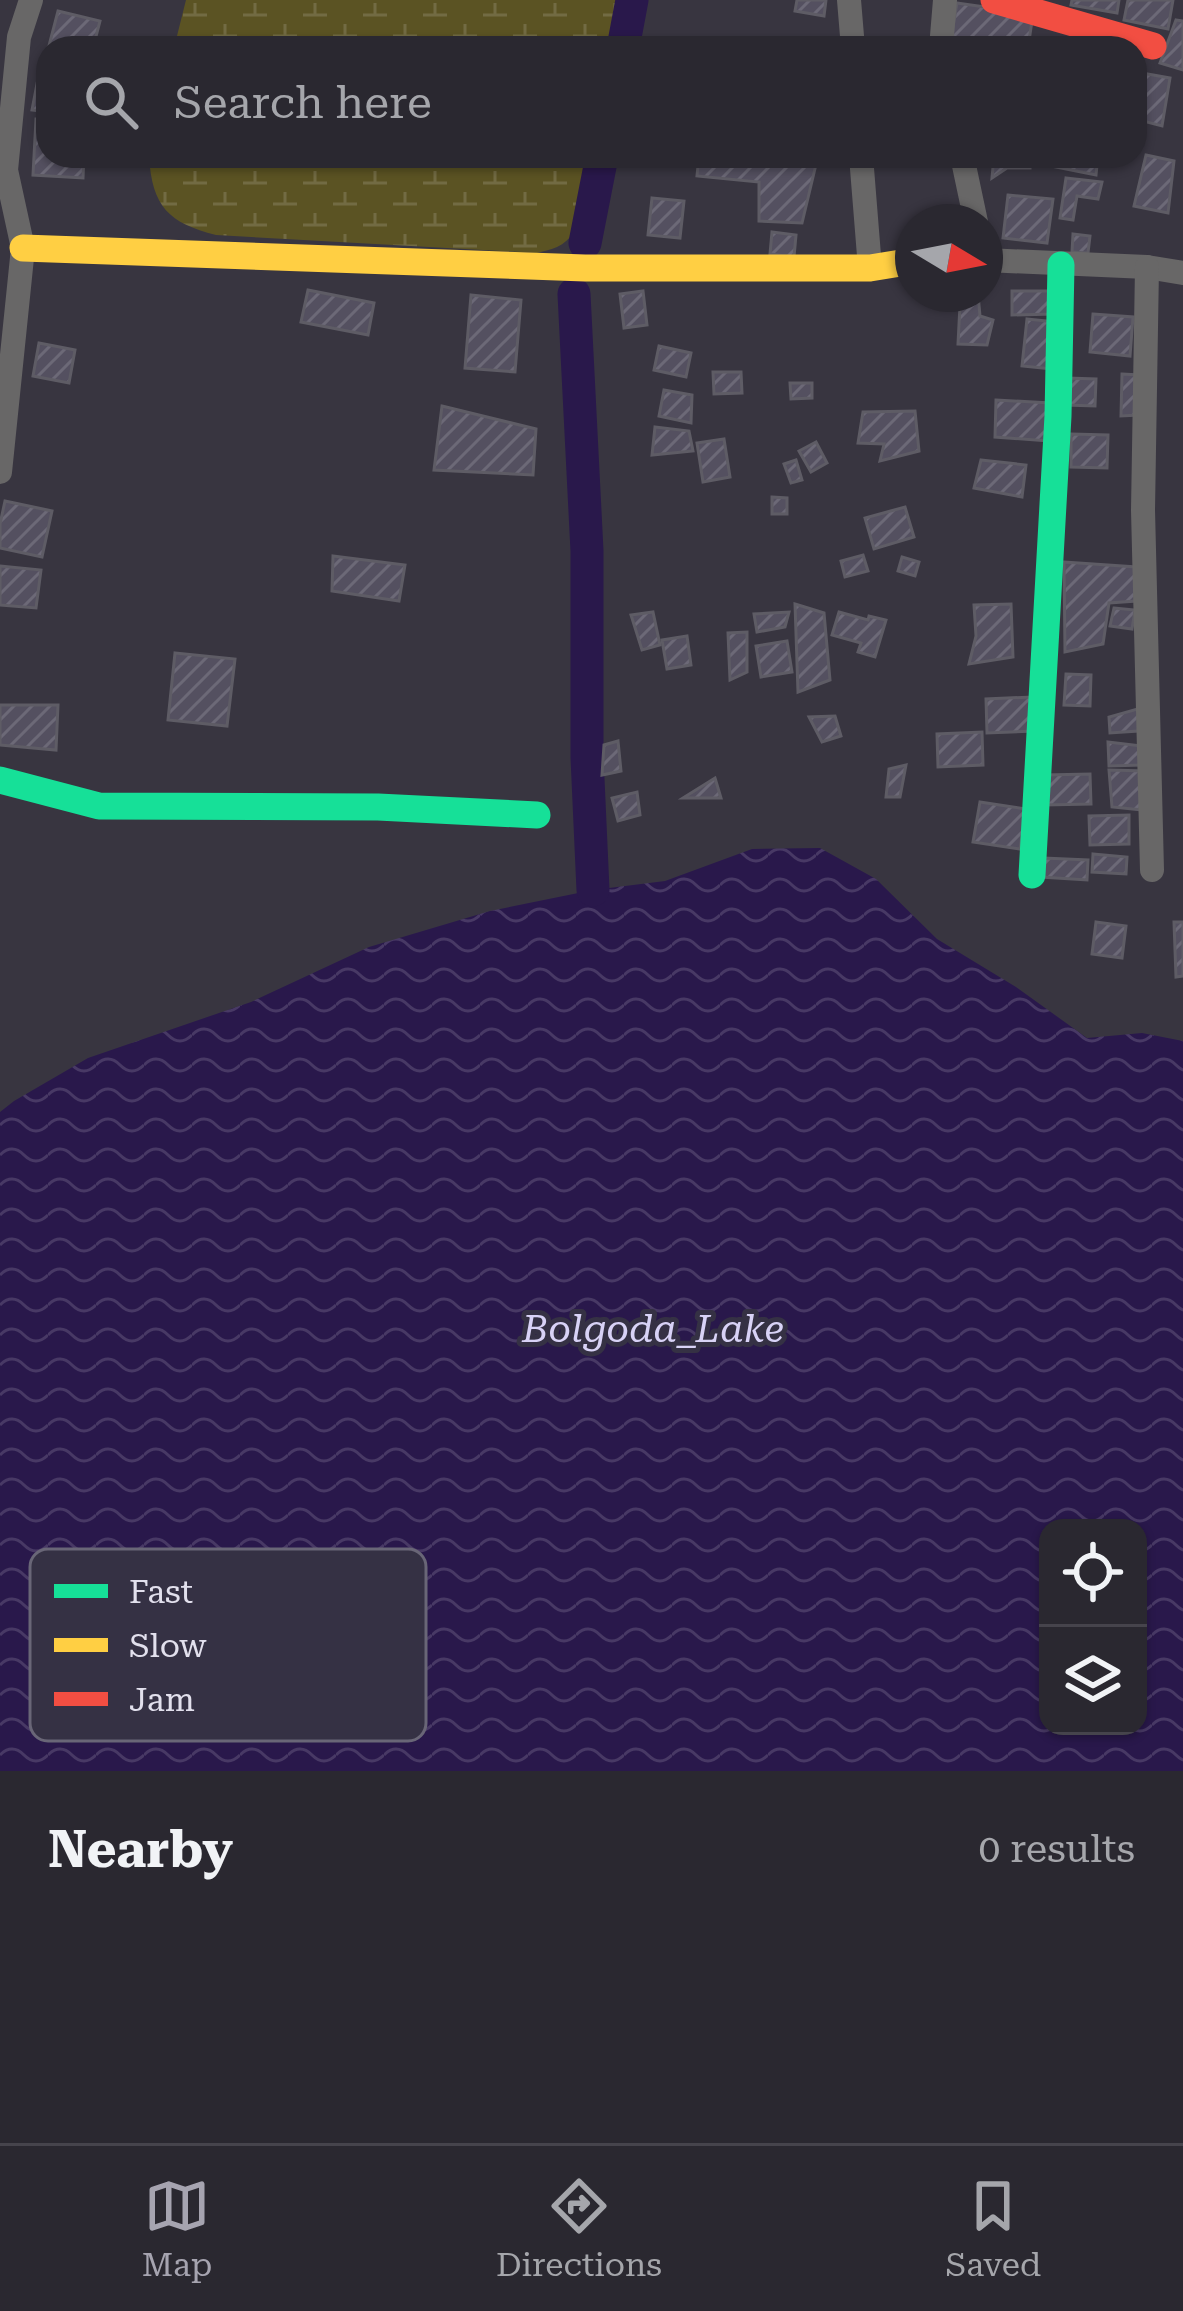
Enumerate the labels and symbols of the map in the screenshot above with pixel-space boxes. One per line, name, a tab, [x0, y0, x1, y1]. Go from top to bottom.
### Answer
north arrow	[895, 204, 1003, 312]
water label: Bolgoda_Lake	[521, 1306, 784, 1352]
legend	[30, 1549, 426, 1741]
text: Fast	[129, 1572, 193, 1611]
text: Slow	[129, 1626, 207, 1665]
text: Jam	[129, 1680, 195, 1719]

